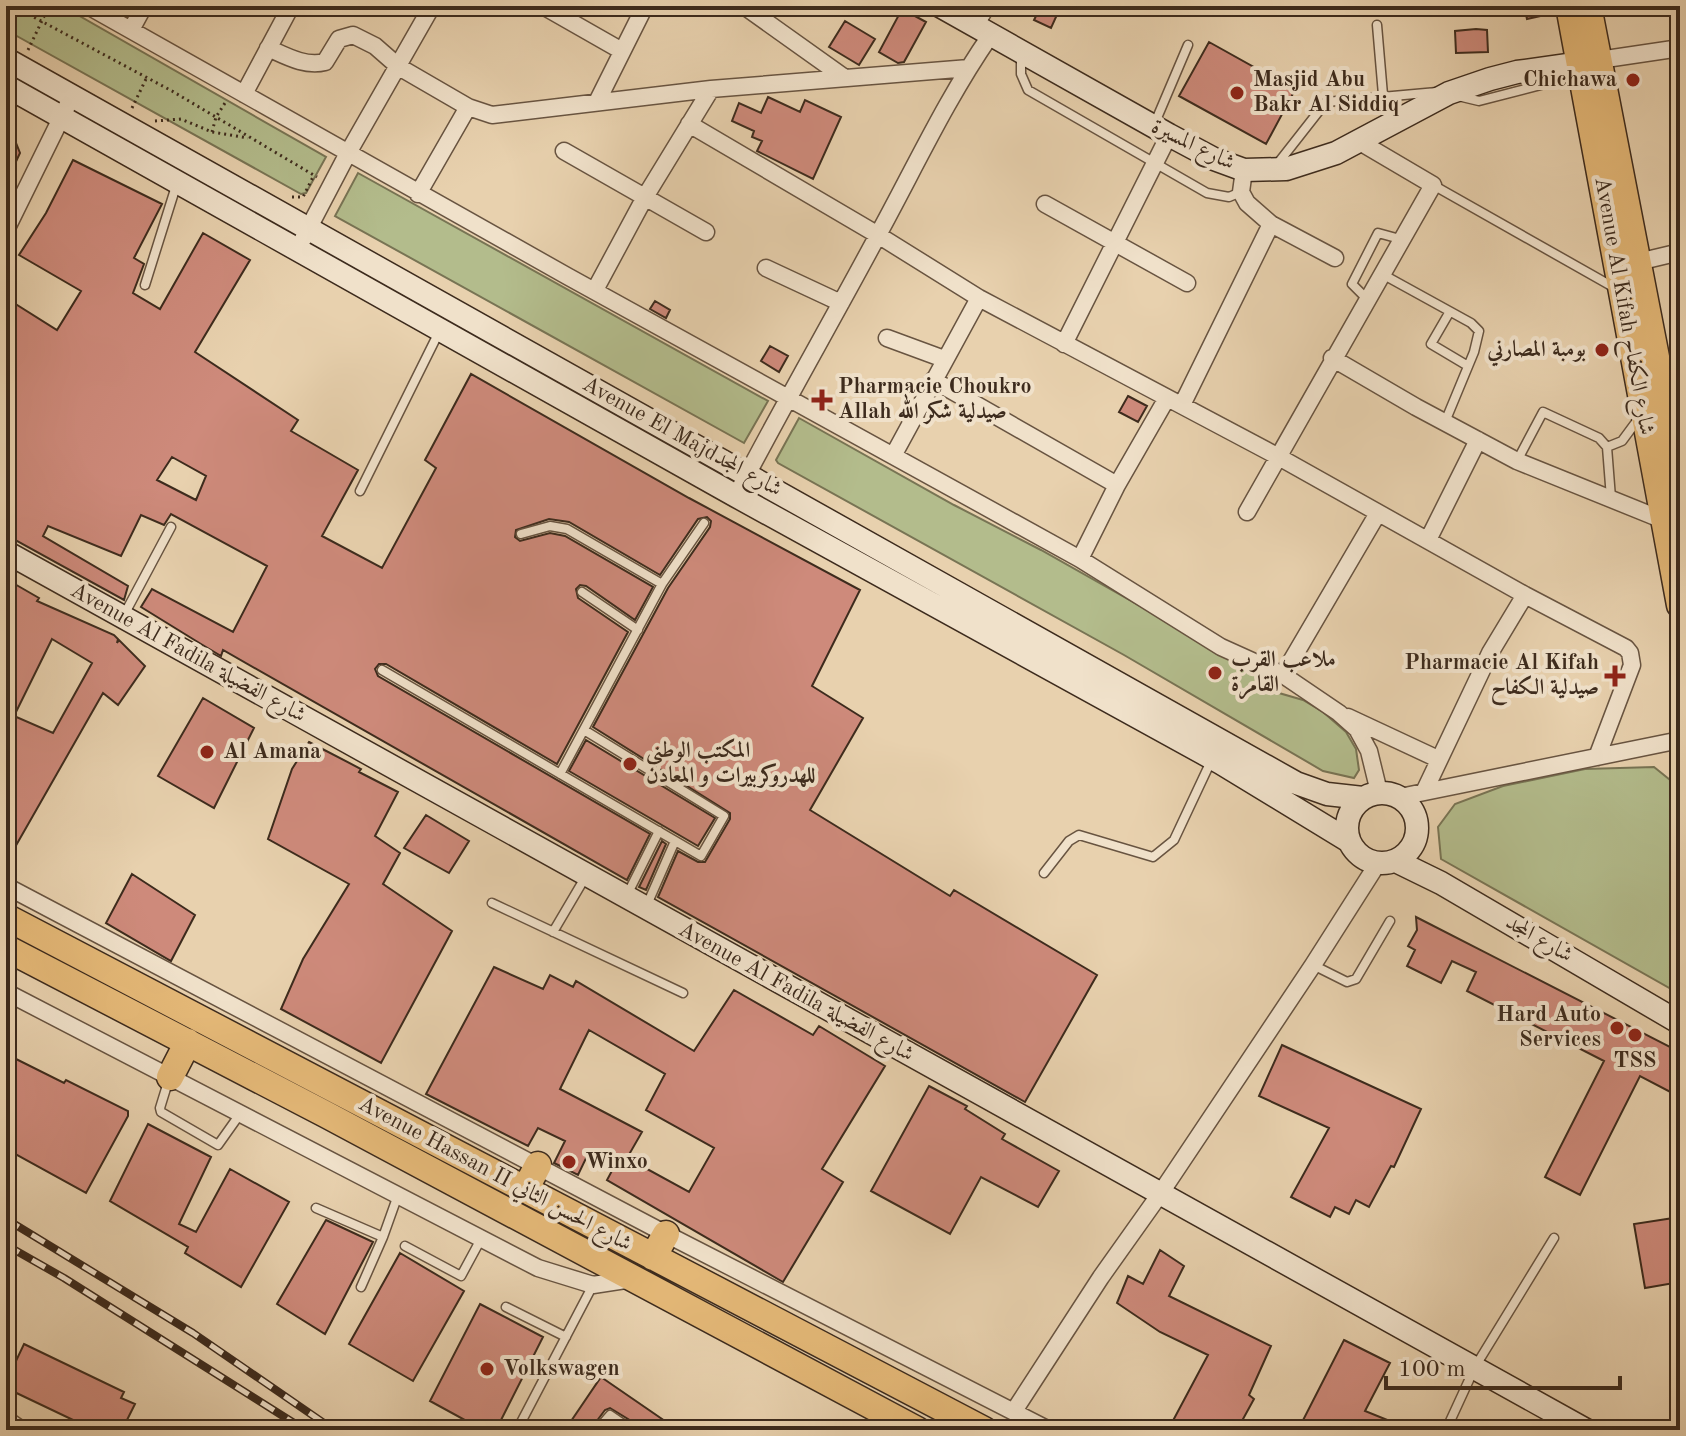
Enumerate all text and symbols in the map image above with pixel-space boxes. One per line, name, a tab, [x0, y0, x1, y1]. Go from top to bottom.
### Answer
place label: Masjid Abu Bakr Al Siddiq	[1253, 69, 1399, 116]
place label: Chichawa	[1523, 69, 1617, 91]
marker: Chichawa	[1624, 71, 1642, 89]
marker: Masjid Abu Bakr Al Siddiq	[1228, 84, 1246, 102]
street label: شارع المسيرة	[1145, 115, 1238, 180]
street label: Avenue Al Kifah شارع الكفاح	[1584, 175, 1659, 438]
place label: بومبة المصارني	[1486, 338, 1586, 367]
marker: بومبة المصارني	[1593, 341, 1611, 359]
street label: Avenue El Majdشارع المجد	[576, 373, 786, 506]
place label: Pharmacie Choukro Allah صيدلية شكر الله	[838, 376, 1032, 425]
marker: Pharmacie Choukro Allah صيدلية شكر الله	[813, 391, 831, 409]
street label: Avenue Al Fadila شارع الفضيلة	[64, 579, 309, 732]
place label: ملاعب القرب القامرة	[1231, 649, 1336, 700]
place label: Pharmacie Al Kifah صيدلية الكفاح	[1404, 652, 1599, 706]
marker: ملاعب القرب القامرة	[1206, 664, 1224, 682]
marker: Pharmacie Al Kifah صيدلية الكفاح	[1606, 667, 1624, 685]
place label: المكتب الوطني للهدروكربيرات و المعادن	[646, 738, 815, 789]
place label: Al Amana	[223, 741, 321, 763]
marker: Al Amana	[198, 743, 216, 761]
marker: المكتب الوطني للهدروكربيرات و المعادن	[621, 755, 639, 773]
street label: شارع المجد	[1499, 911, 1576, 972]
street label: Avenue Al Fadila شارع الفضيلة	[672, 918, 917, 1071]
place label: Hard Auto Services	[1496, 1004, 1601, 1051]
marker: Hard Auto Services	[1608, 1019, 1626, 1037]
marker: TSS	[1626, 1026, 1644, 1044]
place label: TSS	[1613, 1050, 1657, 1072]
street label: Avenue Hassan II شارع الحسن الثاني	[352, 1092, 635, 1261]
place label: Winxo	[585, 1151, 648, 1173]
marker: Winxo	[560, 1153, 578, 1171]
scale bar	[1386, 1340, 1620, 1390]
place label: Volkswagen	[503, 1358, 620, 1380]
text: 100 m	[1398, 1358, 1466, 1382]
marker: Volkswagen	[478, 1360, 496, 1378]

